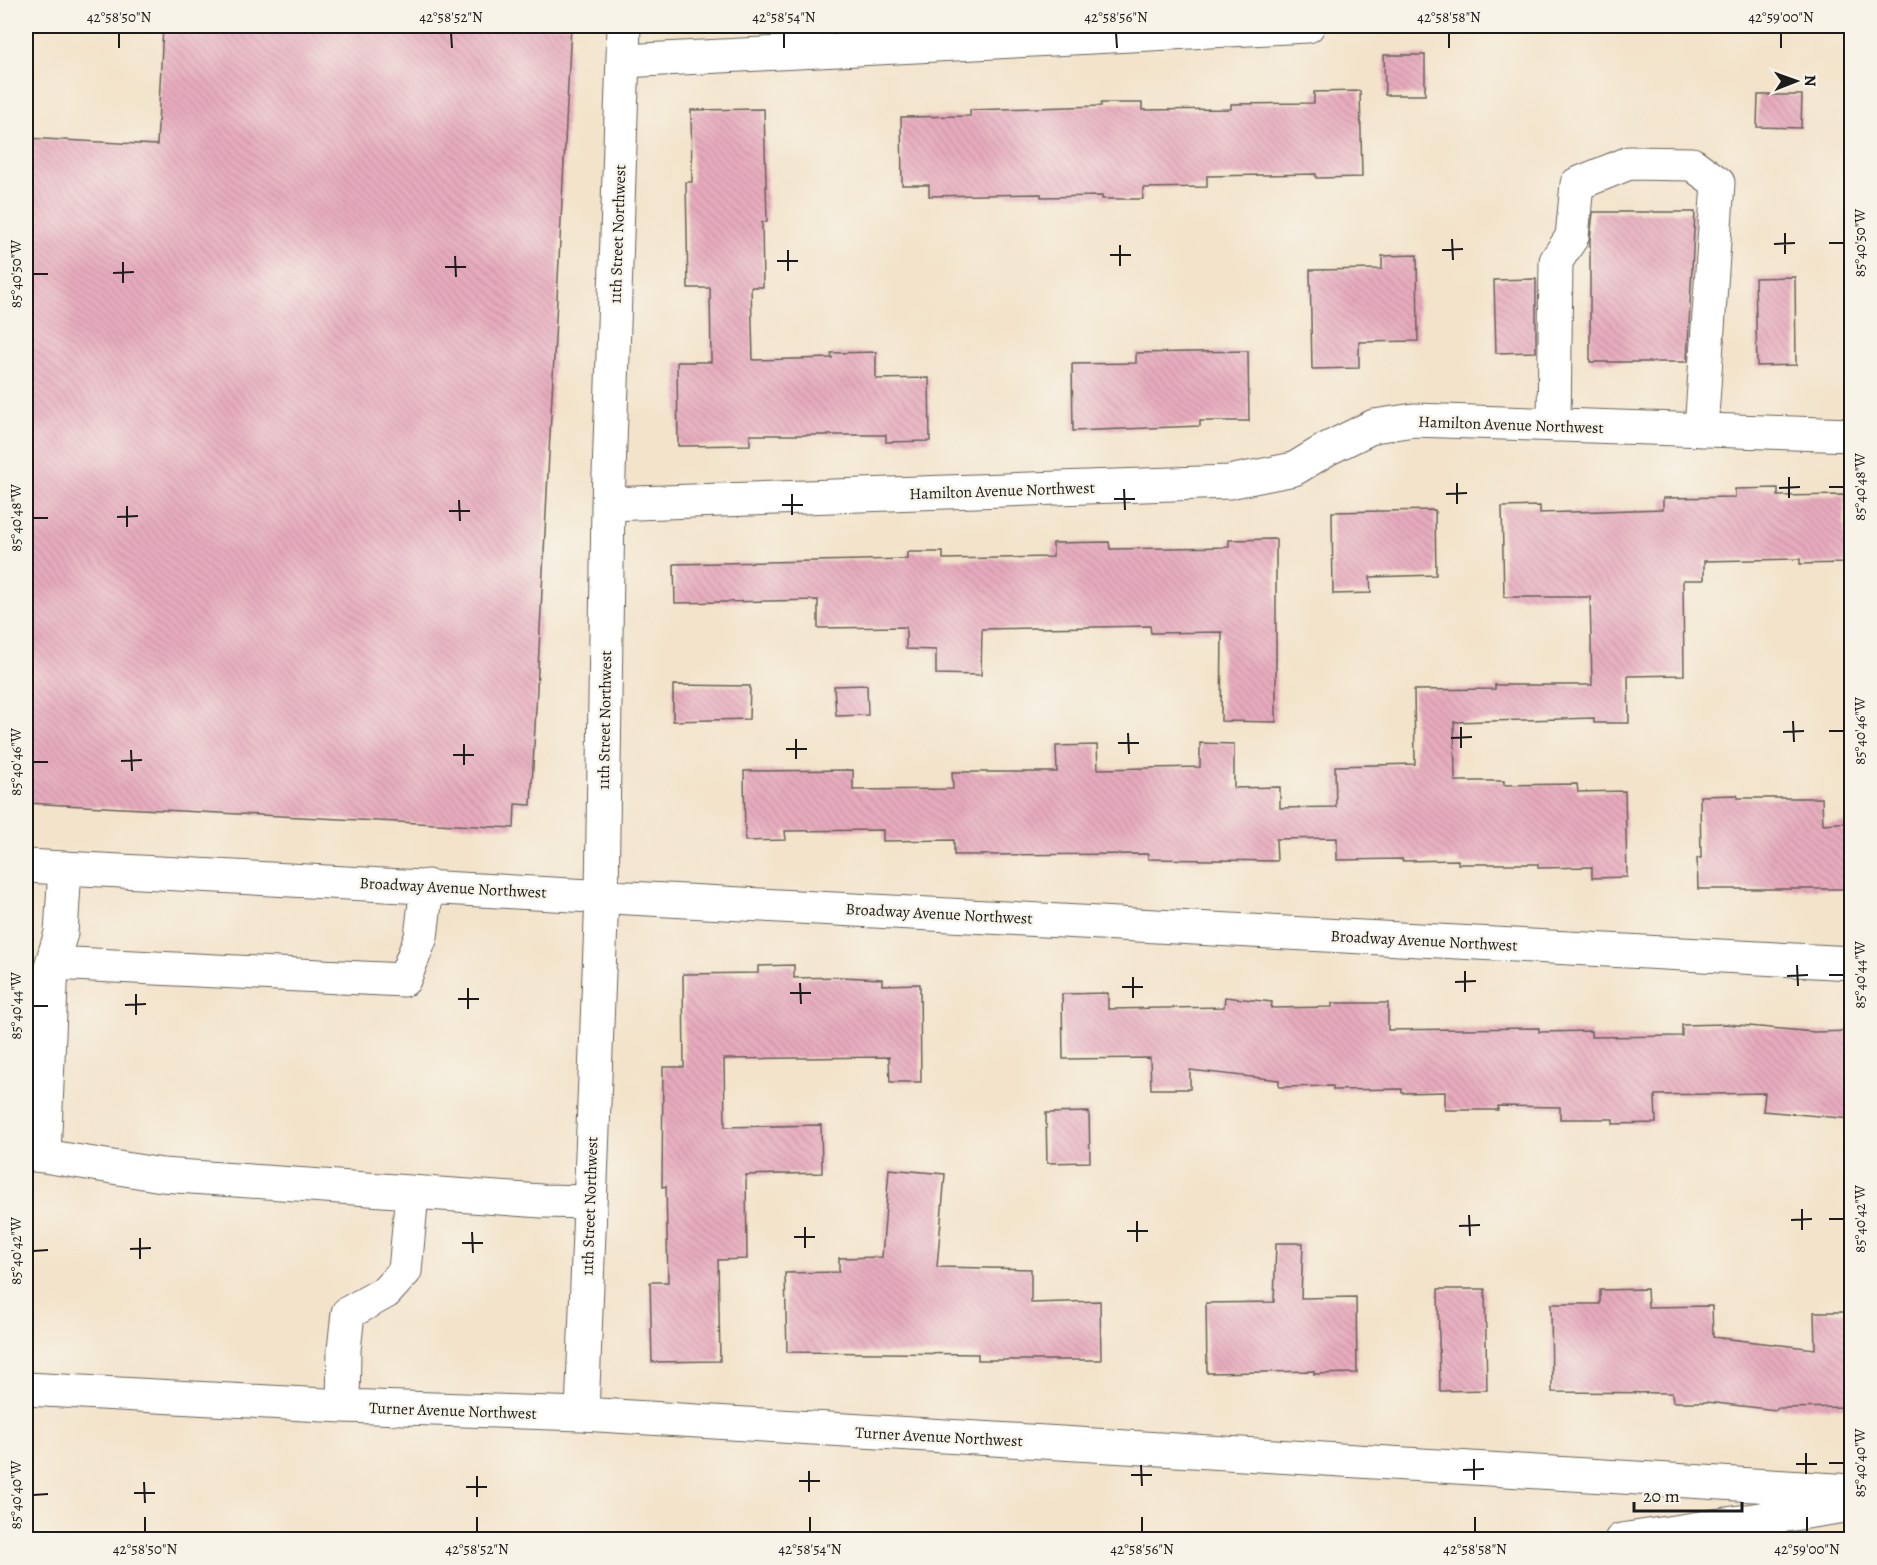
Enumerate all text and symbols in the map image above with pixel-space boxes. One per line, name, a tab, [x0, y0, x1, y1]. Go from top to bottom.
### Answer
text: 42°58'50"N	[87, 7, 151, 27]
text: 42°58'52"N	[419, 7, 483, 27]
text: 42°58'54"N	[752, 7, 816, 27]
text: 42°58'56"N	[1084, 7, 1148, 27]
text: 42°58'58"N	[1417, 7, 1481, 27]
text: 42°59'00"N	[1748, 7, 1814, 27]
north arrow	[1766, 51, 1826, 111]
text: N	[1799, 75, 1821, 87]
street label: 11th Street Northwest	[605, 164, 631, 304]
text: 85°40'50"W	[1850, 209, 1870, 277]
text: 85°40'50"W	[6, 240, 26, 308]
street label: Hamilton Avenue Northwest	[1418, 411, 1604, 439]
text: 85°40'48"W	[1850, 453, 1870, 521]
street label: Hamilton Avenue Northwest	[909, 477, 1095, 505]
text: 85°40'48"W	[6, 484, 26, 552]
street label: 11th Street Northwest	[593, 650, 617, 790]
text: 85°40'46"W	[1850, 697, 1870, 765]
text: 85°40'46"W	[6, 728, 26, 796]
street label: Broadway Avenue Northwest	[359, 872, 547, 904]
street label: Broadway Avenue Northwest	[845, 898, 1033, 930]
street label: Broadway Avenue Northwest	[1330, 925, 1518, 957]
text: 85°40'44"W	[1850, 941, 1870, 1009]
text: 85°40'44"W	[6, 972, 26, 1040]
street label: 11th Street Northwest	[577, 1136, 603, 1276]
text: 85°40'42"W	[1850, 1185, 1870, 1253]
text: 85°40'42"W	[6, 1217, 26, 1285]
street label: Turner Avenue Northwest	[369, 1397, 537, 1425]
street label: Turner Avenue Northwest	[855, 1422, 1023, 1452]
text: 85°40'40"W	[1850, 1429, 1870, 1497]
text: 85°40'40"W	[6, 1461, 26, 1529]
scale bar	[1634, 1475, 1742, 1513]
text: 20 m	[1643, 1484, 1680, 1508]
text: 42°58'50"N	[113, 1539, 177, 1559]
text: 42°58'52"N	[445, 1539, 509, 1559]
text: 42°58'54"N	[778, 1539, 842, 1559]
text: 42°58'56"N	[1110, 1539, 1174, 1559]
text: 42°58'58"N	[1443, 1539, 1507, 1559]
text: 42°59'00"N	[1774, 1539, 1840, 1559]

